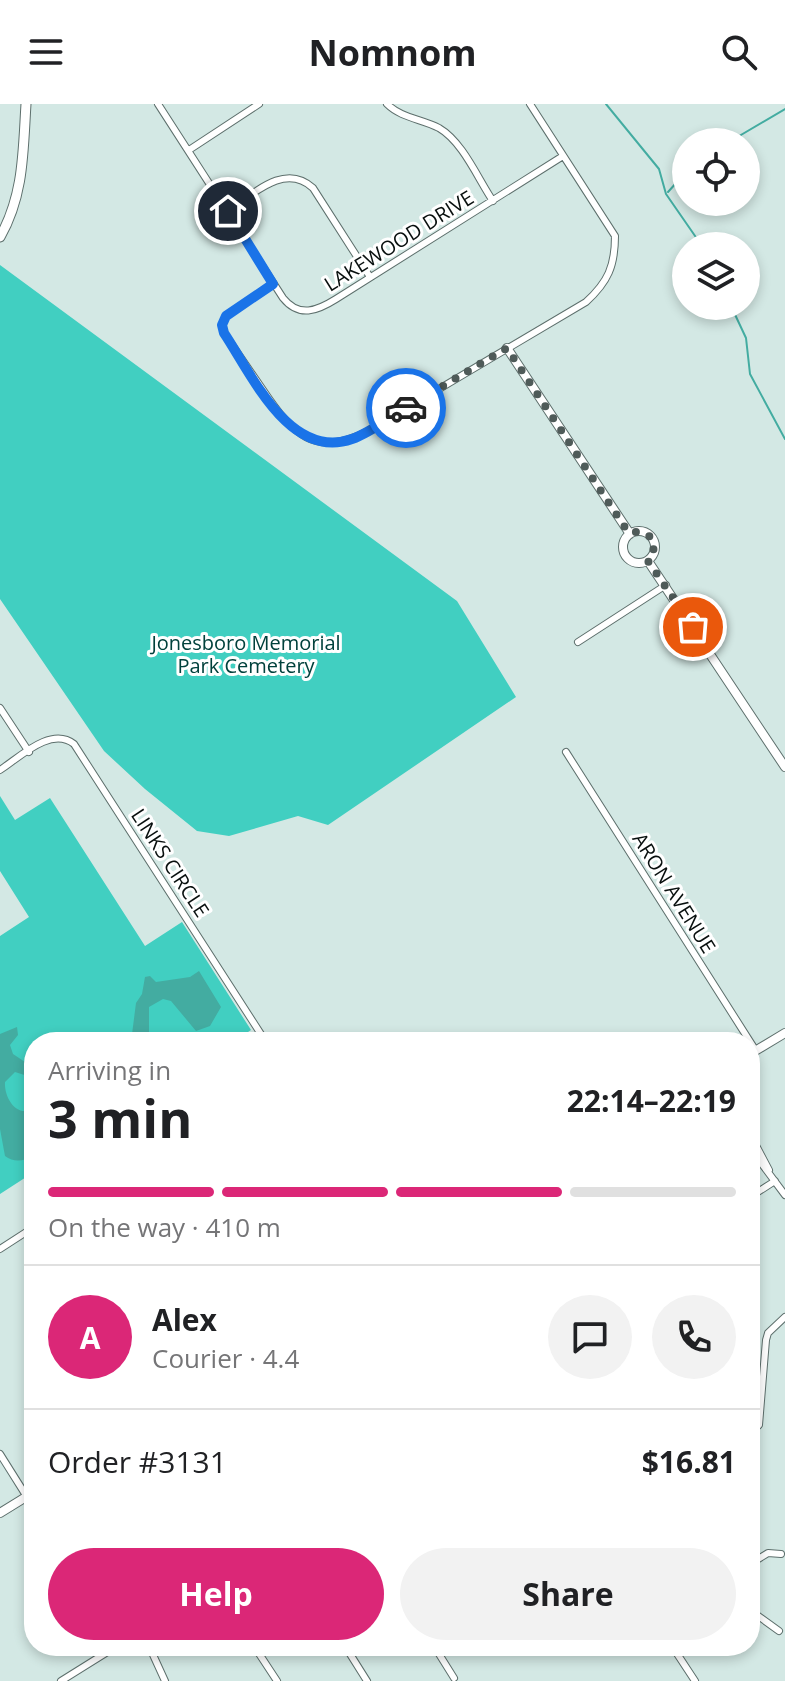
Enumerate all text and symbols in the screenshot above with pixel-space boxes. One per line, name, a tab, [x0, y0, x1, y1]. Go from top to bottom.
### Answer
text: Nomnom	[308, 28, 477, 77]
icon: menu	[24, 30, 68, 74]
icon: search	[717, 30, 761, 74]
map controls	[672, 128, 760, 320]
button: locate	[672, 128, 760, 216]
pin	[194, 177, 262, 245]
street label: LAKEWOOD DRIVE	[319, 184, 478, 297]
icon: home	[206, 189, 250, 233]
button: layers	[672, 232, 760, 320]
courier	[366, 368, 446, 448]
icon: car	[384, 386, 428, 430]
pin	[659, 593, 727, 661]
icon: bag	[671, 605, 715, 649]
park label: Jonesboro Memorial Park Cemetery	[149, 629, 341, 679]
street label: LINKS CIRCLE	[125, 803, 216, 922]
street label: ARON AVENUE	[627, 827, 722, 958]
text: Arriving in	[48, 1052, 171, 1088]
text: 22:14–22:19	[567, 1080, 736, 1121]
text: 3 min	[48, 1082, 192, 1153]
text: On the way · 410 m	[48, 1209, 281, 1245]
button: chat	[548, 1295, 632, 1379]
button: phone	[652, 1295, 736, 1379]
text: Alex	[152, 1299, 217, 1340]
text: A	[80, 1317, 100, 1358]
text: Courier · 4.4	[152, 1340, 299, 1376]
text: Order #3131	[48, 1441, 227, 1482]
text: $16.81	[642, 1441, 736, 1482]
button: Help	[48, 1548, 384, 1640]
button: Share	[400, 1548, 736, 1640]

